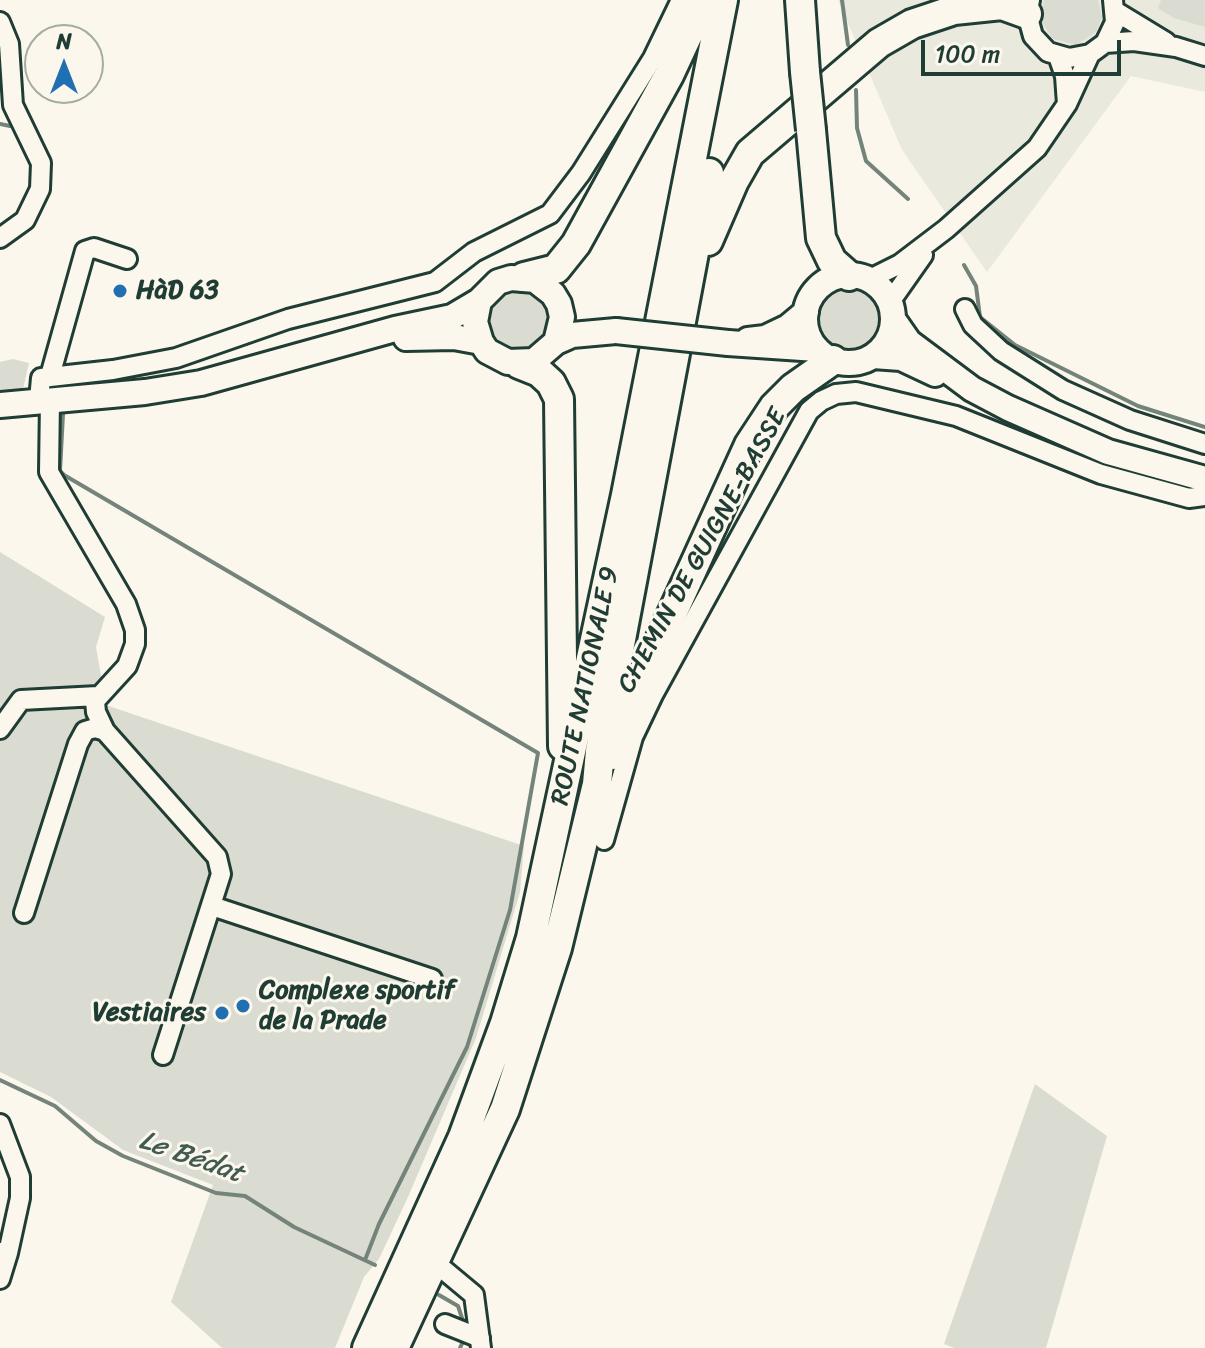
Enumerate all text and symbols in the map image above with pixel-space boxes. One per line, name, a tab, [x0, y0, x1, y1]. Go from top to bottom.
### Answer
text: N	[56, 22, 72, 61]
north arrow	[24, 24, 104, 104]
scale bar	[925, 24, 1125, 74]
text: 100 m	[935, 33, 1000, 75]
place label: HàD 63	[136, 275, 219, 307]
marker: HàD 63	[111, 282, 129, 300]
street label: CHEMIN DE GUIGNE-BASSE	[612, 403, 794, 699]
street label: ROUTE NATIONALE 9	[545, 564, 627, 808]
place label: Complexe sportif de la Prade	[259, 975, 455, 1036]
place label: Vestiaires	[93, 997, 206, 1029]
marker: Complexe sportif de la Prade	[234, 997, 252, 1015]
marker: Vestiaires	[213, 1004, 231, 1022]
water label: Le Bédat	[135, 1125, 247, 1191]

